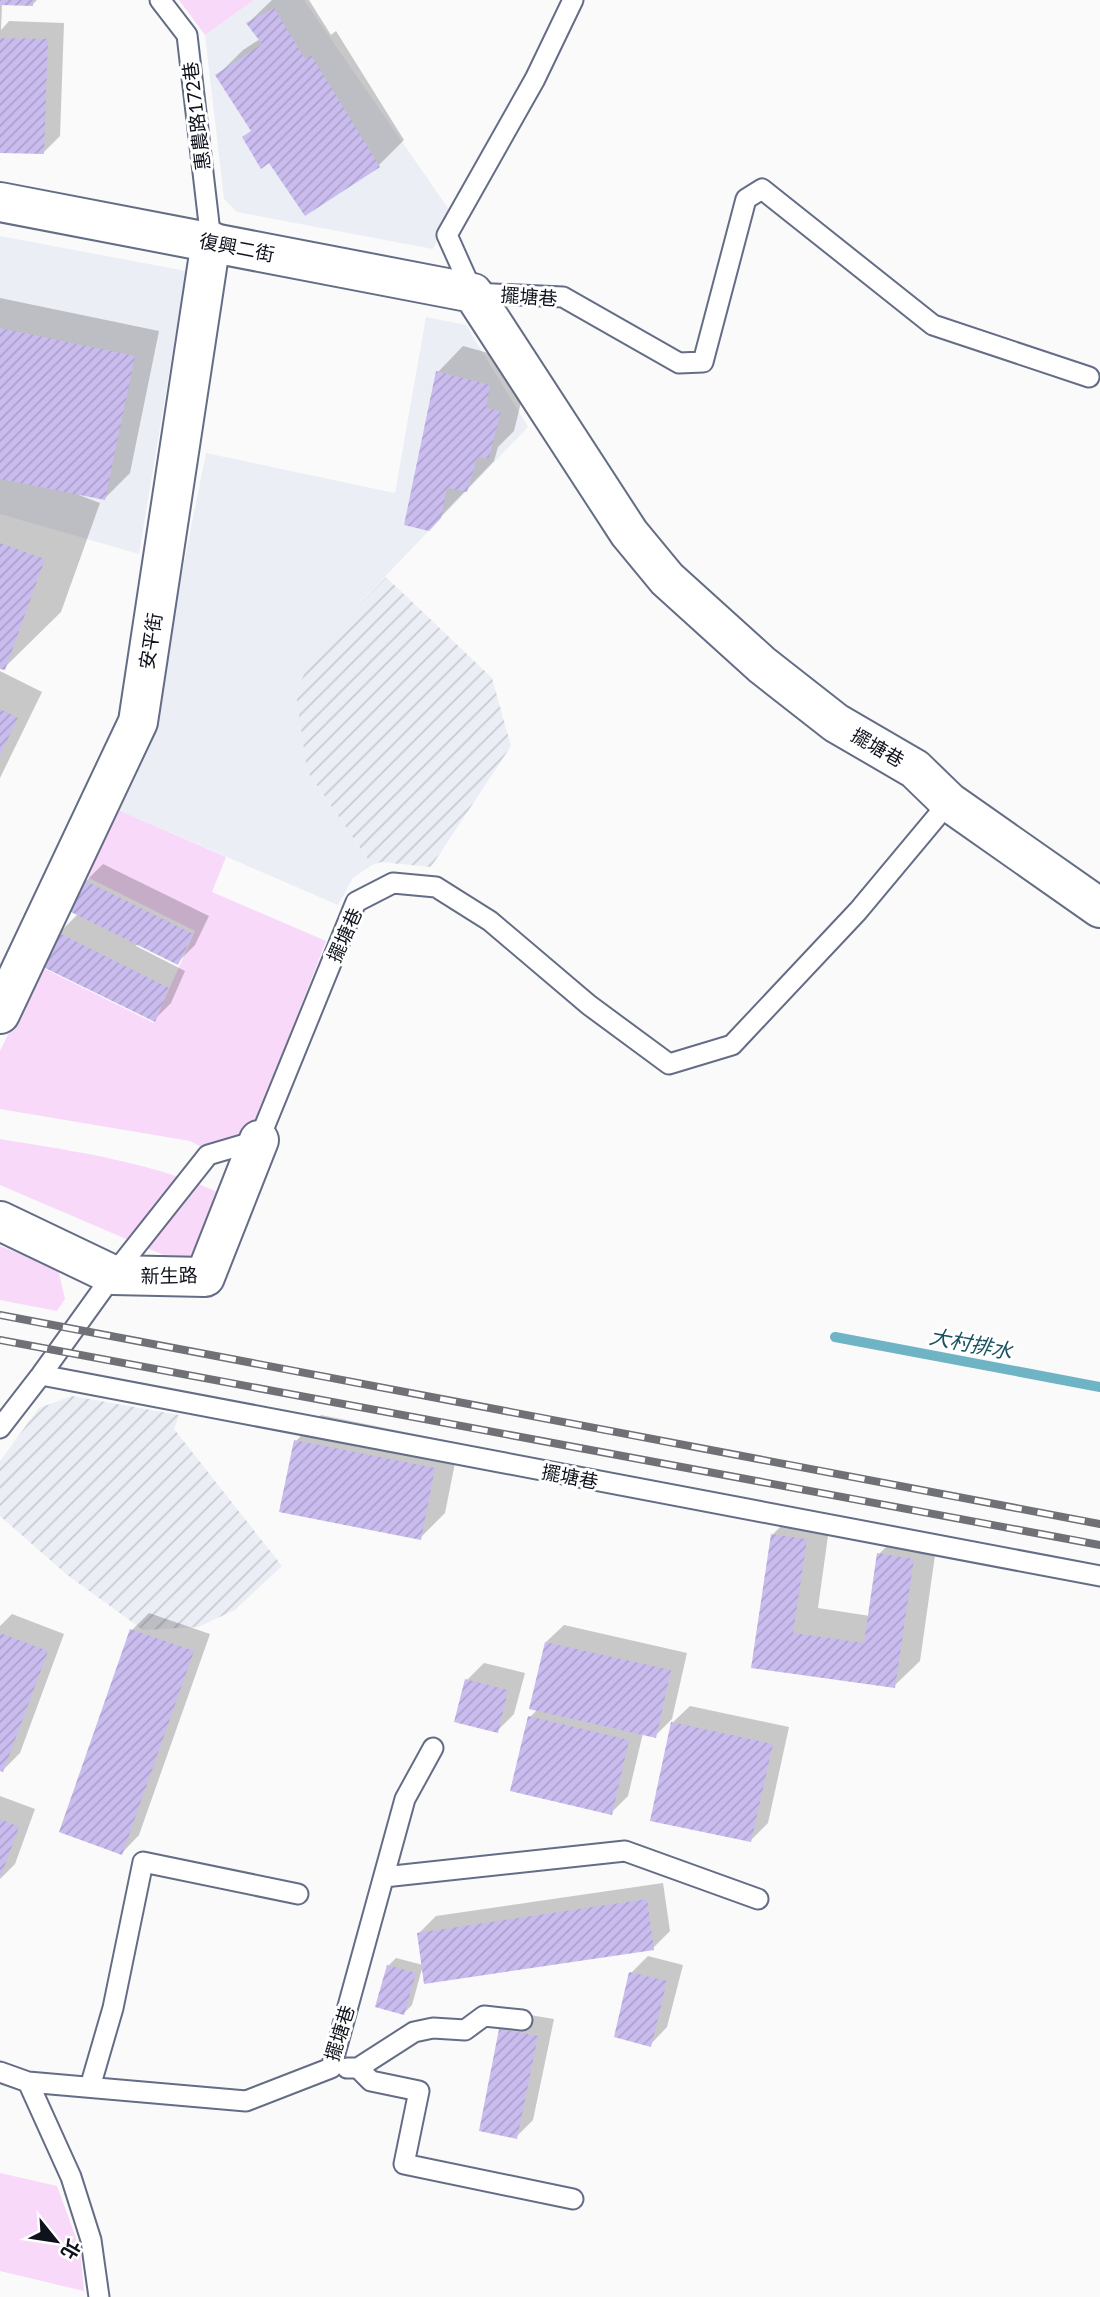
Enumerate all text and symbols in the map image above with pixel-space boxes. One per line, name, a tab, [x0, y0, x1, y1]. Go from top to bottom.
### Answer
street label: 惠農路172巷	[178, 60, 214, 172]
street label: 復興二街	[197, 228, 277, 266]
street label: 擺塘巷	[500, 283, 558, 309]
street label: 安平街	[134, 611, 166, 671]
street label: 擺塘巷	[848, 723, 908, 771]
street label: 擺塘巷	[322, 904, 366, 966]
street label: 新生路	[140, 1263, 198, 1287]
water label: 大村排水	[927, 1323, 1016, 1363]
street label: 擺塘巷	[540, 1459, 600, 1493]
street label: 擺塘巷	[320, 2002, 358, 2064]
north arrow	[21, 2206, 91, 2276]
text: 北	[56, 2236, 86, 2264]

